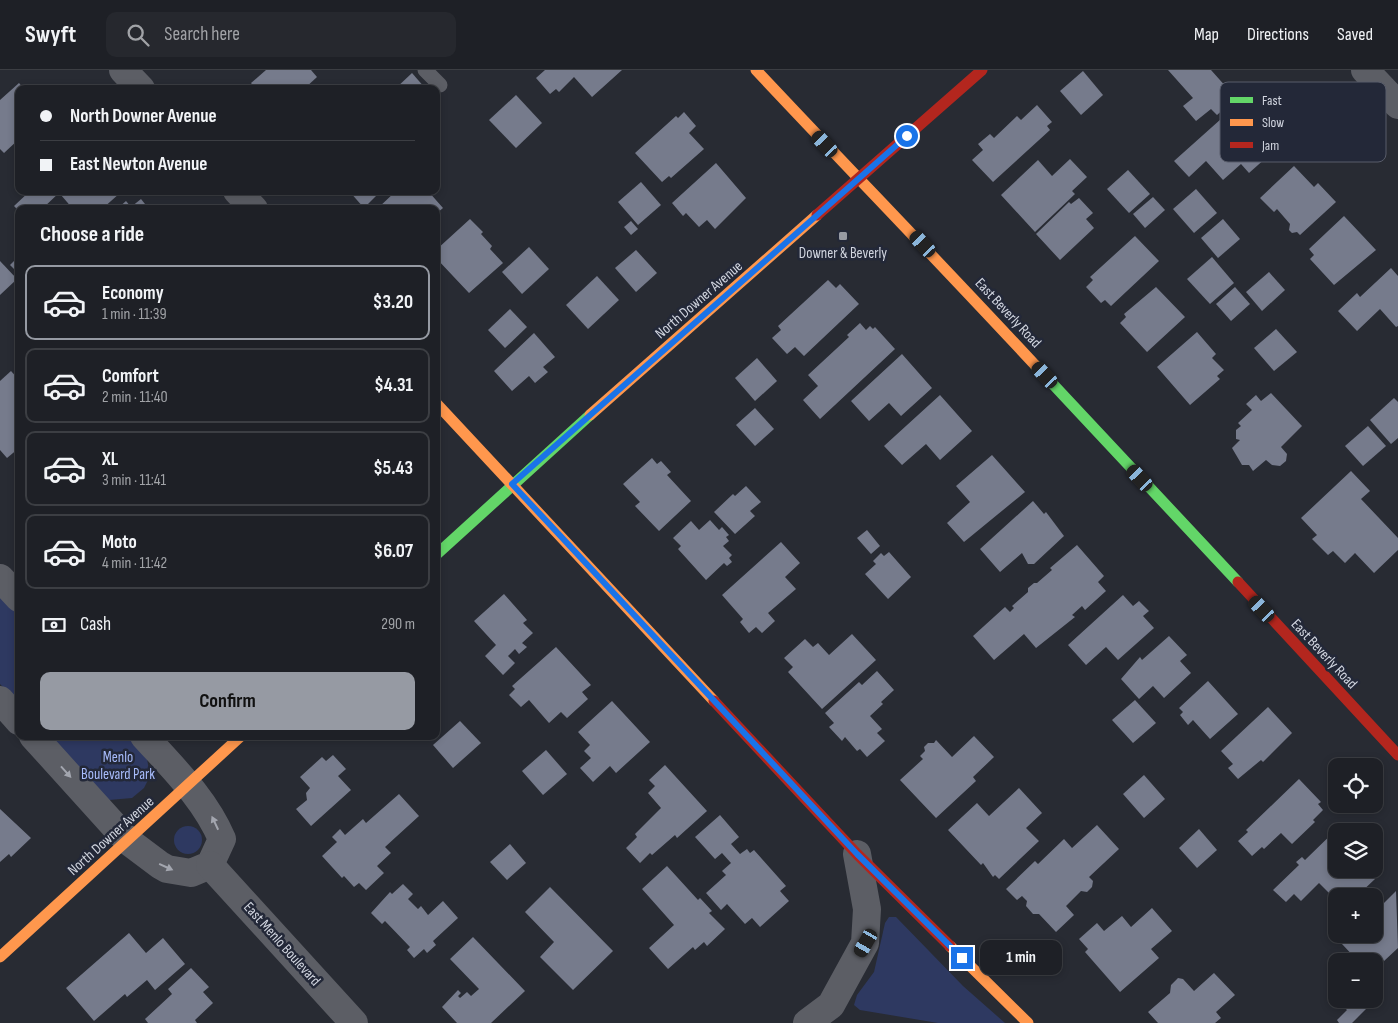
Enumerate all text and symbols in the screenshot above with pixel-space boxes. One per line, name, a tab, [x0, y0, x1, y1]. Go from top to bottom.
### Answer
search box	[106, 12, 456, 57]
text: Swyft	[25, 20, 76, 49]
icon: search	[124, 21, 152, 49]
text: Search here	[164, 23, 240, 46]
text: Map	[1194, 24, 1219, 45]
text: Directions	[1247, 24, 1309, 45]
text: Saved	[1337, 24, 1373, 45]
legend	[1220, 82, 1386, 162]
text: Fast	[1262, 92, 1282, 109]
text: North Downer Avenue	[70, 105, 217, 128]
text: Slow	[1262, 114, 1284, 131]
route start	[896, 125, 918, 147]
car	[809, 128, 840, 160]
text: Jam	[1261, 137, 1279, 154]
text: East Newton Avenue	[70, 153, 207, 176]
text: Choose a ride	[40, 221, 144, 248]
car	[907, 228, 938, 260]
marker: Downer & Beverly	[837, 230, 849, 242]
place label: Downer & Beverly	[799, 244, 887, 263]
street label: North Downer Avenue	[651, 257, 747, 343]
street label: East Beverly Road	[971, 274, 1045, 352]
icon: car	[42, 280, 87, 325]
text: Economy	[102, 282, 164, 305]
text: $3.20	[373, 291, 413, 314]
text: 1 min · 11:39	[102, 305, 167, 324]
car	[1029, 359, 1060, 391]
icon: car	[42, 363, 87, 408]
text: Comfort	[102, 365, 159, 388]
text: $4.31	[374, 374, 413, 397]
text: 2 min · 11:40	[102, 388, 168, 407]
icon: car	[42, 446, 87, 491]
text: XL	[102, 448, 118, 471]
text: $5.43	[373, 457, 413, 480]
car	[1124, 462, 1155, 494]
text: 3 min · 11:41	[102, 471, 166, 490]
icon: car	[42, 529, 87, 574]
text: Moto	[102, 531, 137, 554]
text: $6.07	[373, 540, 413, 563]
text: 4 min · 11:42	[102, 554, 167, 573]
car	[1246, 593, 1277, 625]
icon: cash	[40, 611, 68, 639]
text: Cash	[80, 613, 111, 636]
text: 290 m	[381, 615, 415, 634]
street label: East Beverly Road	[1287, 615, 1361, 693]
button: Confirm	[40, 672, 415, 730]
park label: Menlo Boulevard Park	[81, 748, 155, 784]
map controls	[1328, 758, 1383, 1008]
button: locate	[1328, 758, 1383, 813]
one-way arrow	[60, 766, 72, 778]
street label: North Downer Avenue	[64, 792, 158, 880]
one-way arrow	[211, 816, 219, 830]
button: layers	[1328, 823, 1383, 878]
one-way arrow	[159, 863, 174, 871]
button: +	[1328, 888, 1383, 943]
street label: East Menlo Boulevard	[239, 898, 325, 990]
car	[852, 926, 879, 960]
callout: 1 min	[980, 940, 1062, 976]
route end	[951, 947, 973, 969]
text: 1 min	[1006, 948, 1036, 967]
button: −	[1328, 953, 1383, 1008]

